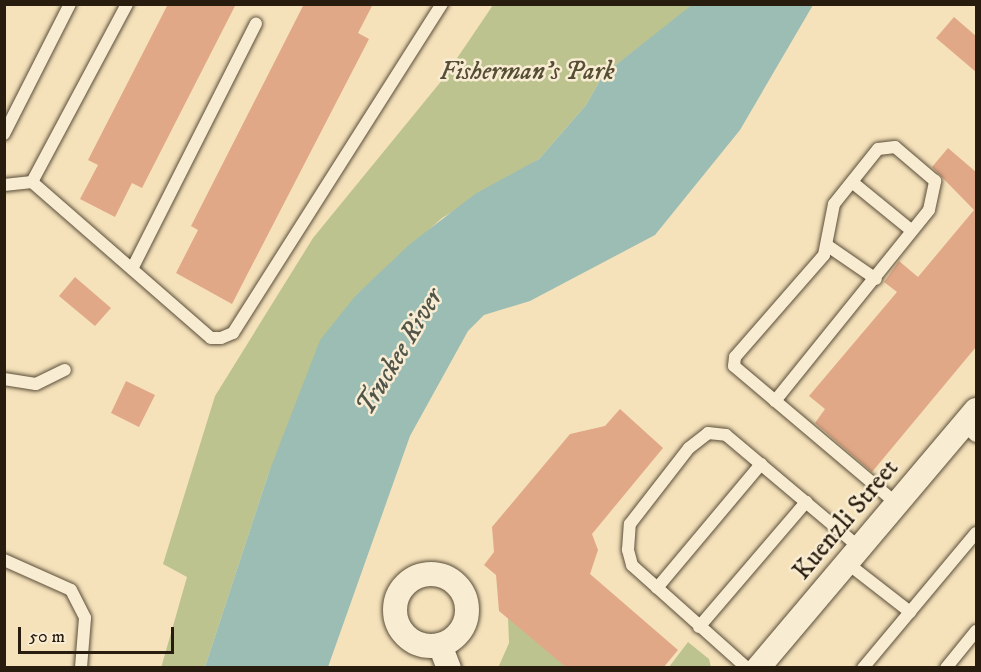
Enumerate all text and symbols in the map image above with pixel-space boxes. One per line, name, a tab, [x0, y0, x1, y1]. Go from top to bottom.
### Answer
park label: Fisherman's Park	[439, 56, 615, 88]
water label: Truckee River	[350, 283, 450, 421]
street label: Kuenzli Street	[787, 453, 905, 587]
scale bar	[21, 615, 177, 653]
text: 50 m	[29, 626, 65, 648]

